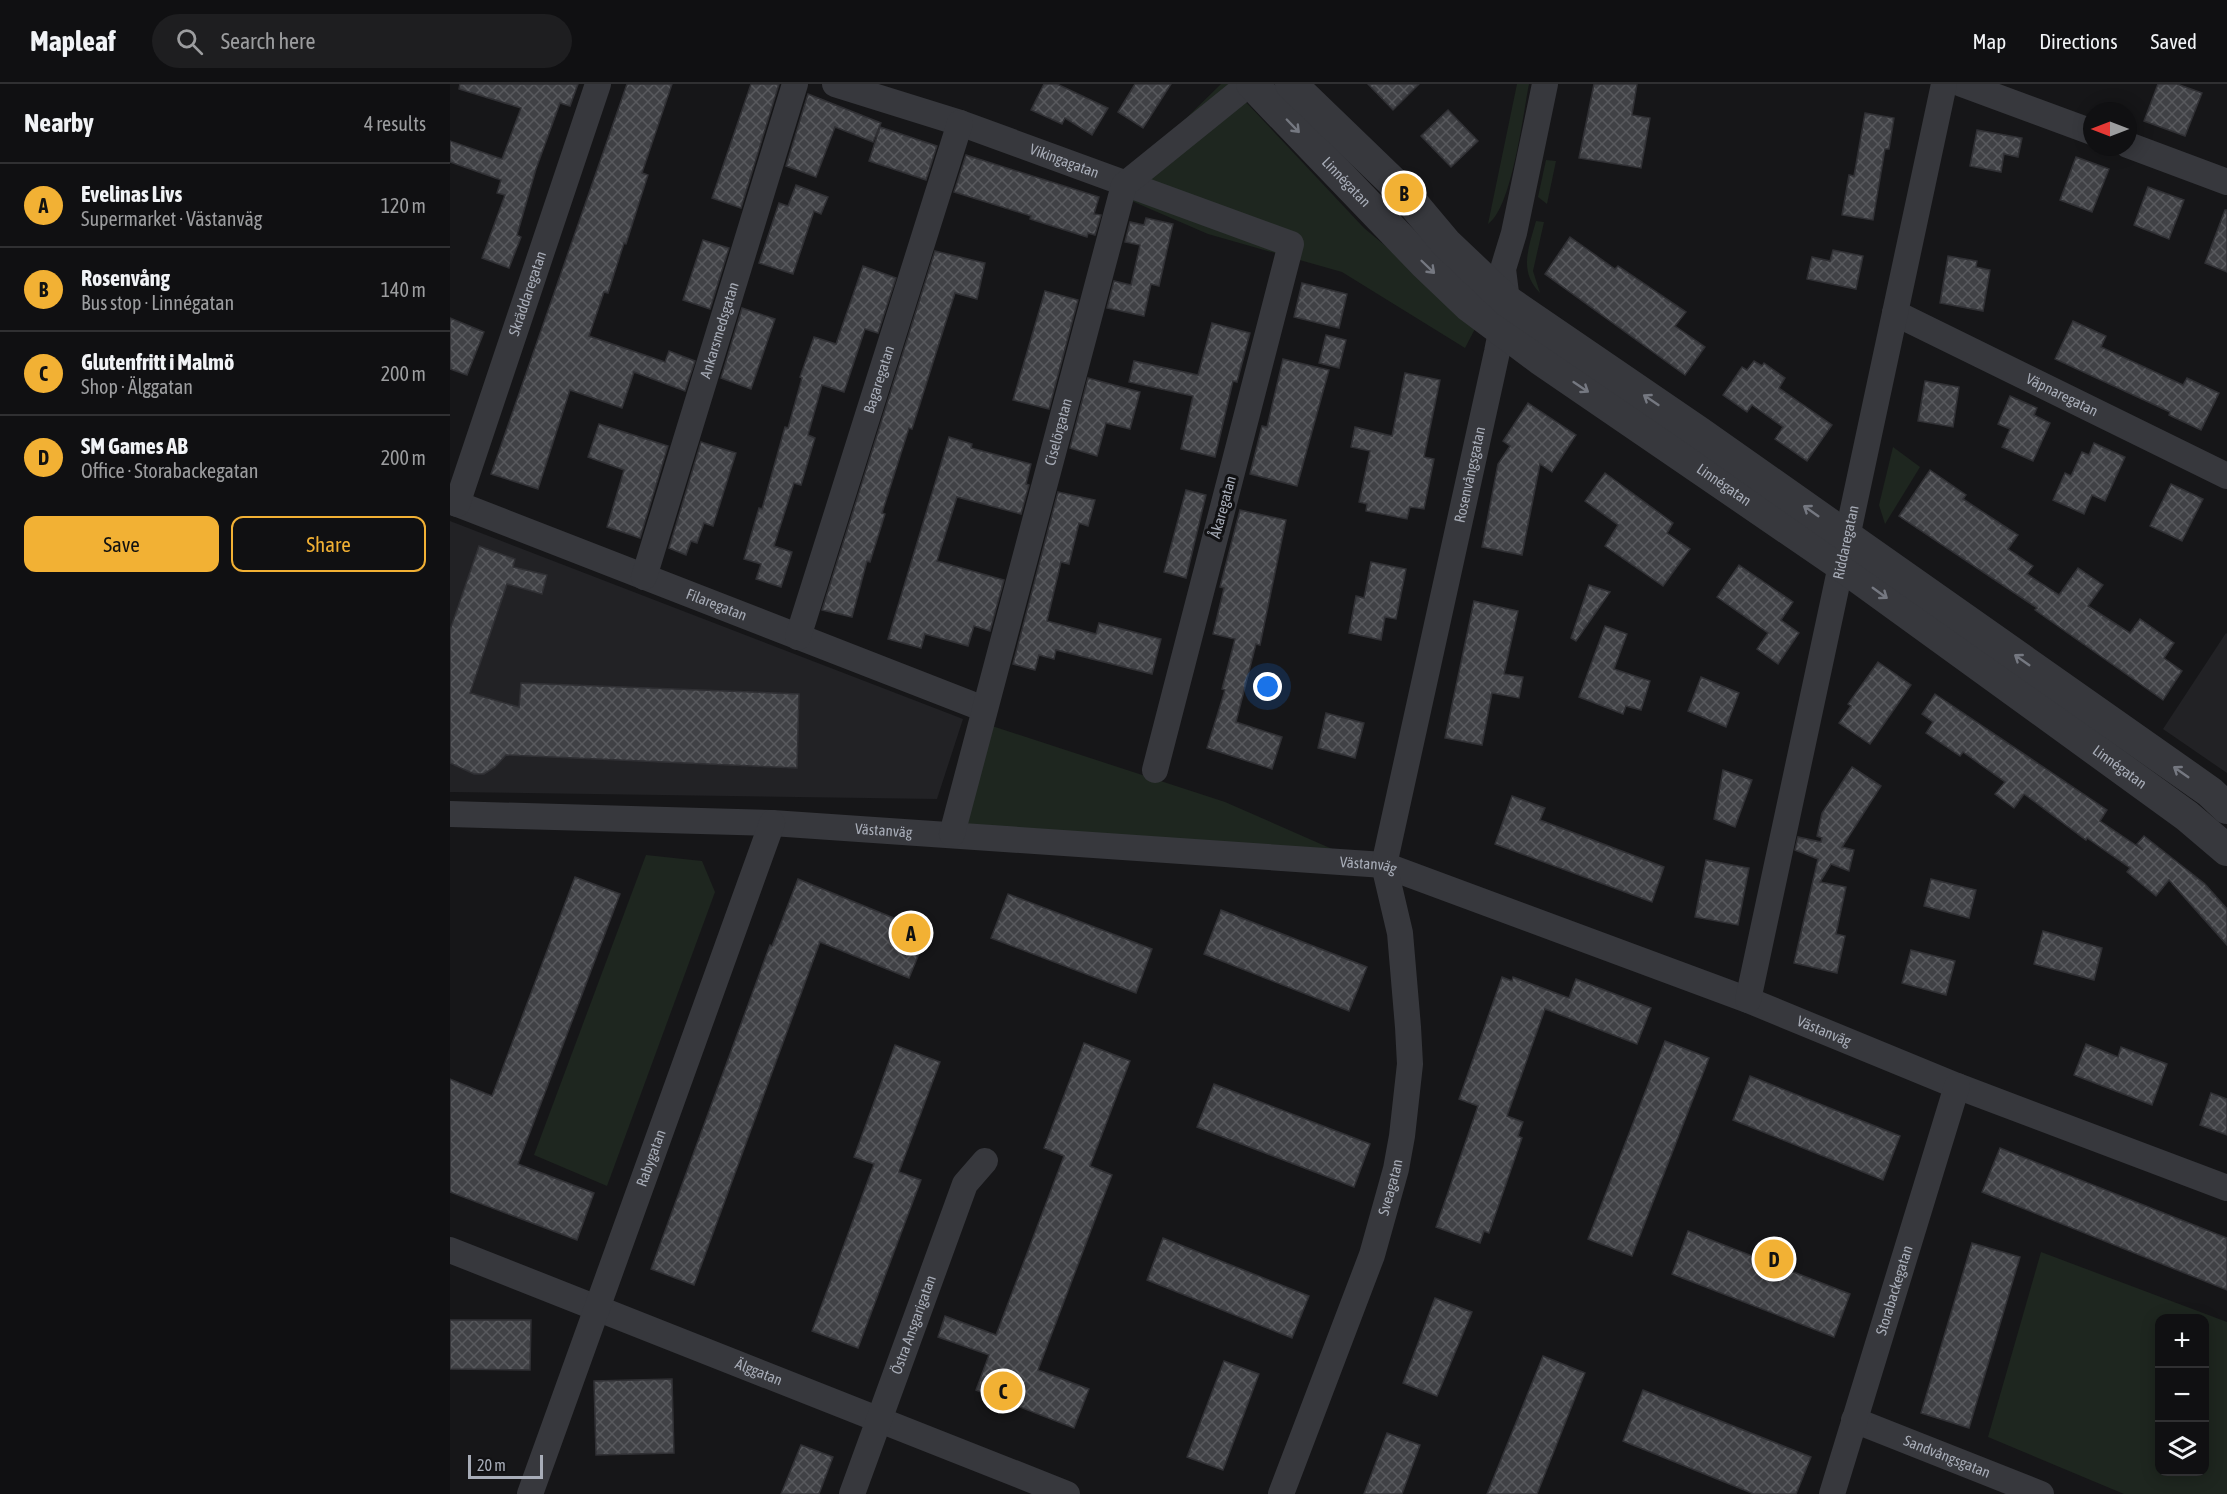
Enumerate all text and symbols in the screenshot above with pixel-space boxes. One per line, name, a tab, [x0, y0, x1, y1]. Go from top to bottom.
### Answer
search box	[152, 14, 572, 68]
text: Mapleaf	[30, 25, 116, 57]
icon: search	[173, 25, 206, 58]
text: Search here	[221, 28, 316, 54]
text: Map	[1972, 29, 2006, 53]
text: Directions	[2039, 29, 2118, 53]
text: Saved	[2151, 29, 2197, 53]
north arrow	[2083, 102, 2137, 156]
text: Nearby	[24, 108, 94, 138]
text: 4 results	[364, 112, 426, 135]
one-way arrow	[1285, 119, 1300, 134]
street label: Vikingagatan	[1027, 140, 1101, 181]
street label: Linnégatan	[1319, 153, 1374, 210]
pin: B	[1384, 170, 1424, 216]
text: Evelinas Livs	[81, 181, 182, 207]
text: A	[39, 194, 48, 217]
text: 120 m	[381, 194, 426, 217]
text: Supermarket · Västanväg	[81, 207, 262, 230]
street label: Skräddaregatan	[505, 249, 549, 338]
one-way arrow	[1420, 260, 1435, 274]
text: Rosenvång	[81, 265, 170, 291]
text: B	[39, 278, 48, 301]
text: 140 m	[381, 278, 426, 301]
street label: Ankarsmedsgatan	[696, 280, 742, 380]
text: Bus stop · Linnégatan	[81, 291, 234, 314]
street label: Bagaregatan	[860, 343, 897, 415]
text: Glutenfritt i Malmö	[81, 349, 234, 375]
text: C	[39, 362, 48, 385]
text: 200 m	[381, 362, 426, 385]
street label: Väpnaregatan	[2023, 370, 2101, 419]
text: Shop · Älggatan	[81, 375, 193, 398]
one-way arrow	[1572, 381, 1589, 393]
one-way arrow	[1643, 394, 1660, 406]
street label: Ciselörgatan	[1041, 396, 1075, 467]
street label: Rosenvångsgatan	[1451, 425, 1488, 524]
text: SM Games AB	[81, 433, 188, 459]
text: D	[38, 446, 49, 469]
text: 200 m	[381, 446, 426, 469]
text: Office · Storabackegatan	[81, 459, 258, 482]
street label: Linnégatan	[1694, 460, 1755, 509]
street label: Åkaregatan	[1206, 474, 1239, 540]
street label: Riddaregatan	[1829, 504, 1862, 581]
one-way arrow	[1804, 505, 1820, 517]
button: Save	[24, 516, 219, 572]
button: Share	[231, 516, 426, 572]
street label: Filaregatan	[684, 585, 749, 624]
one-way arrow	[1871, 587, 1887, 600]
one-way arrow	[2014, 654, 2031, 666]
your location	[1253, 672, 1282, 701]
street label: Linnégatan	[2090, 741, 2150, 792]
one-way arrow	[2174, 766, 2190, 778]
street label: Västanväg	[855, 820, 913, 841]
street label: Västanväg	[1339, 853, 1400, 877]
pin: A	[892, 910, 930, 956]
street label: Västanväg	[1795, 1012, 1854, 1050]
street label: Rabygatan	[633, 1127, 669, 1189]
street label: Sveagatan	[1374, 1158, 1406, 1217]
pin: D	[1754, 1236, 1794, 1282]
street label: Storabackegatan	[1872, 1243, 1916, 1337]
street label: Östra Ansgarigatan	[887, 1273, 939, 1377]
map controls	[2155, 1314, 2209, 1476]
button: +	[2155, 1314, 2209, 1368]
street label: Älggatan	[733, 1355, 785, 1389]
pin: C	[984, 1368, 1022, 1414]
button: −	[2155, 1368, 2209, 1422]
button: layers	[2155, 1422, 2209, 1476]
street label: Sandvångsgatan	[1902, 1432, 1993, 1481]
scale bar	[468, 1452, 543, 1480]
text: 20 m	[477, 1456, 506, 1474]

